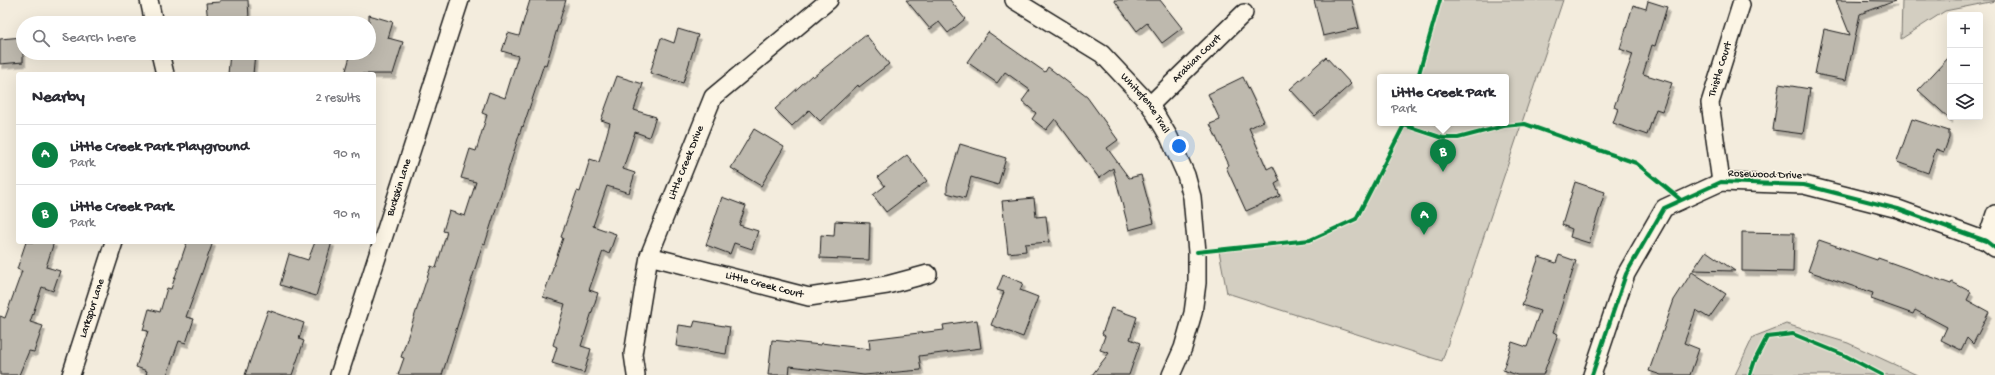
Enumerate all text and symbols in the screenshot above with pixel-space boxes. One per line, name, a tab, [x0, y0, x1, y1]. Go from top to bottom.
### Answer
map controls	[1947, 12, 1983, 120]
button: +	[1947, 12, 1983, 48]
search box	[16, 16, 376, 60]
icon: search	[30, 27, 52, 49]
text: Search here	[62, 29, 136, 47]
street label: Arabian Court	[1170, 31, 1225, 85]
street label: Thistle Court	[1706, 39, 1735, 99]
button: −	[1947, 48, 1983, 84]
street label: Whitefence Trail	[1118, 71, 1172, 136]
popup	[1377, 74, 1509, 126]
text: Little Creek Park	[1391, 84, 1495, 102]
button: layers	[1947, 84, 1983, 120]
text: Nearby	[32, 88, 85, 108]
text: 2 results	[315, 91, 360, 106]
text: Park	[1391, 102, 1416, 117]
street label: Little Creek Drive	[666, 124, 707, 202]
your location	[1169, 136, 1189, 156]
text: Little Creek Park Playground	[70, 138, 249, 156]
pin: B	[1430, 139, 1456, 172]
text: A	[41, 147, 49, 162]
text: 90 m	[334, 147, 360, 162]
text: Park	[70, 156, 95, 171]
street label: Buckskin Lane	[384, 157, 414, 219]
street label: Rosewood Drive	[1728, 168, 1803, 182]
text: Little Creek Park	[70, 198, 173, 216]
pin: A	[1411, 202, 1437, 235]
text: B	[42, 207, 48, 222]
text: 90 m	[334, 207, 360, 222]
text: Park	[70, 216, 95, 231]
street label: Little Creek Court	[724, 270, 806, 302]
street label: Larkspur Lane	[77, 277, 108, 339]

